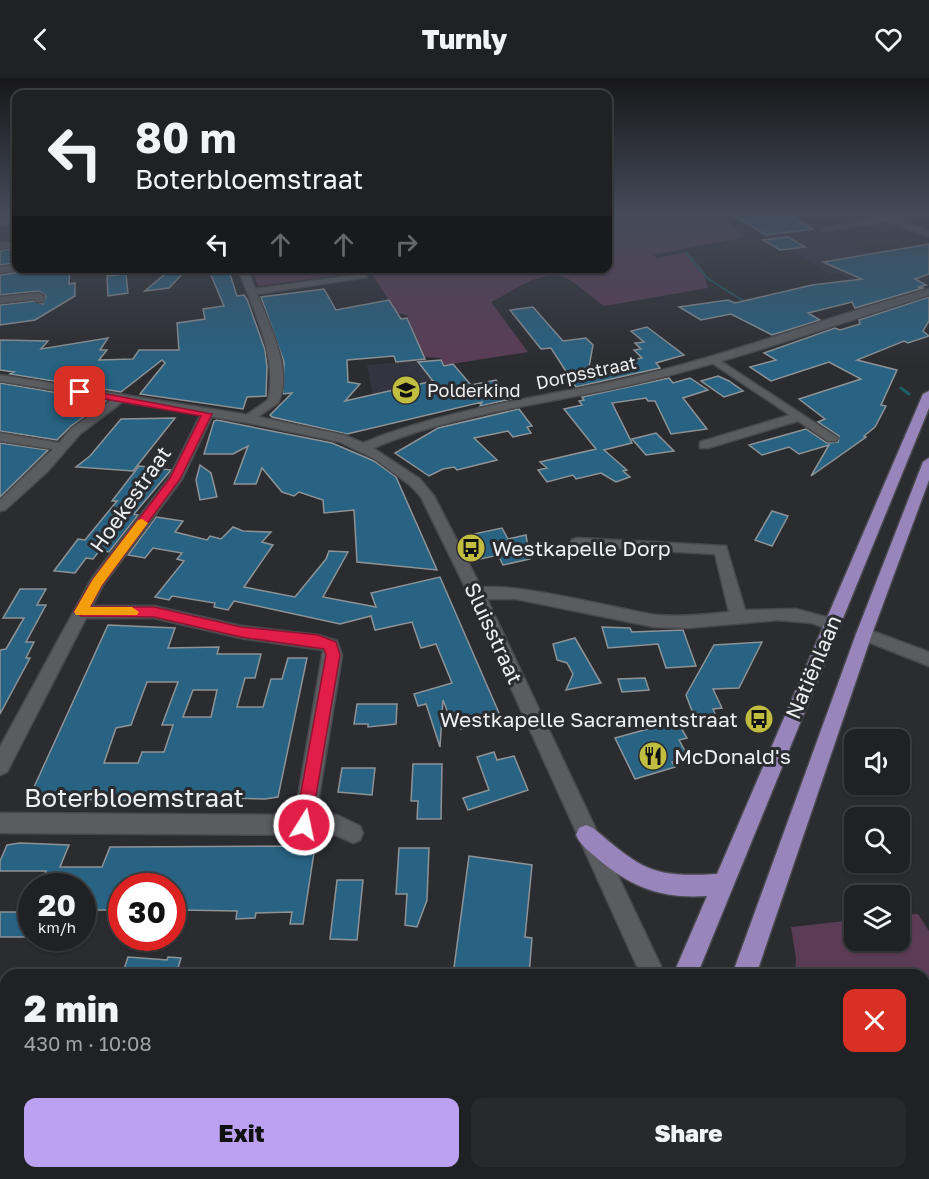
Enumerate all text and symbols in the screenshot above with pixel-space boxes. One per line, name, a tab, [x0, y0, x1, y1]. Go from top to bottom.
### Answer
icon: back	[24, 23, 57, 56]
text: Turnly	[422, 23, 507, 55]
icon: heart	[872, 23, 905, 56]
text: 80 m	[135, 112, 236, 162]
icon: left	[36, 114, 114, 192]
text: Boterbloemstraat	[135, 163, 363, 195]
icon: left	[201, 228, 234, 261]
icon: ahead	[264, 228, 297, 261]
icon: ahead	[327, 228, 360, 261]
icon: right	[390, 228, 423, 261]
street label: Dorpsstraat	[534, 351, 638, 393]
pin	[54, 366, 105, 417]
school or university icon: Polderkind	[390, 374, 422, 406]
icon: arrive	[63, 375, 96, 408]
place label: Polderkind	[427, 379, 521, 401]
street label: Hoekestraat	[84, 441, 176, 557]
bus stop icon: Westkapelle Dorp	[455, 532, 487, 564]
place label: Westkapelle Dorp	[492, 535, 671, 561]
street label: Sluisstraat	[459, 578, 529, 688]
street label: Natiënlaan	[780, 611, 846, 723]
bus stop icon: Westkapelle Sacramentstraat	[743, 703, 775, 735]
place label: Westkapelle Sacramentstraat	[440, 706, 738, 732]
map controls	[844, 729, 910, 951]
button: sound	[844, 729, 910, 795]
restaurant icon: McDonald's	[637, 740, 669, 772]
place label: McDonald's	[674, 743, 791, 769]
street label: Boterbloemstraat	[24, 782, 244, 813]
position arrow	[272, 793, 336, 857]
button: search	[844, 807, 910, 873]
speed limit sign: 30	[108, 873, 186, 951]
button: layers	[844, 885, 910, 951]
text: 20	[38, 887, 76, 923]
text: km/h	[38, 918, 76, 936]
text: 2 min	[24, 987, 119, 1030]
button: close	[843, 989, 906, 1052]
text: 430 m · 10:08	[24, 1031, 152, 1055]
button: Exit	[24, 1098, 459, 1167]
button: Share	[471, 1098, 906, 1167]

